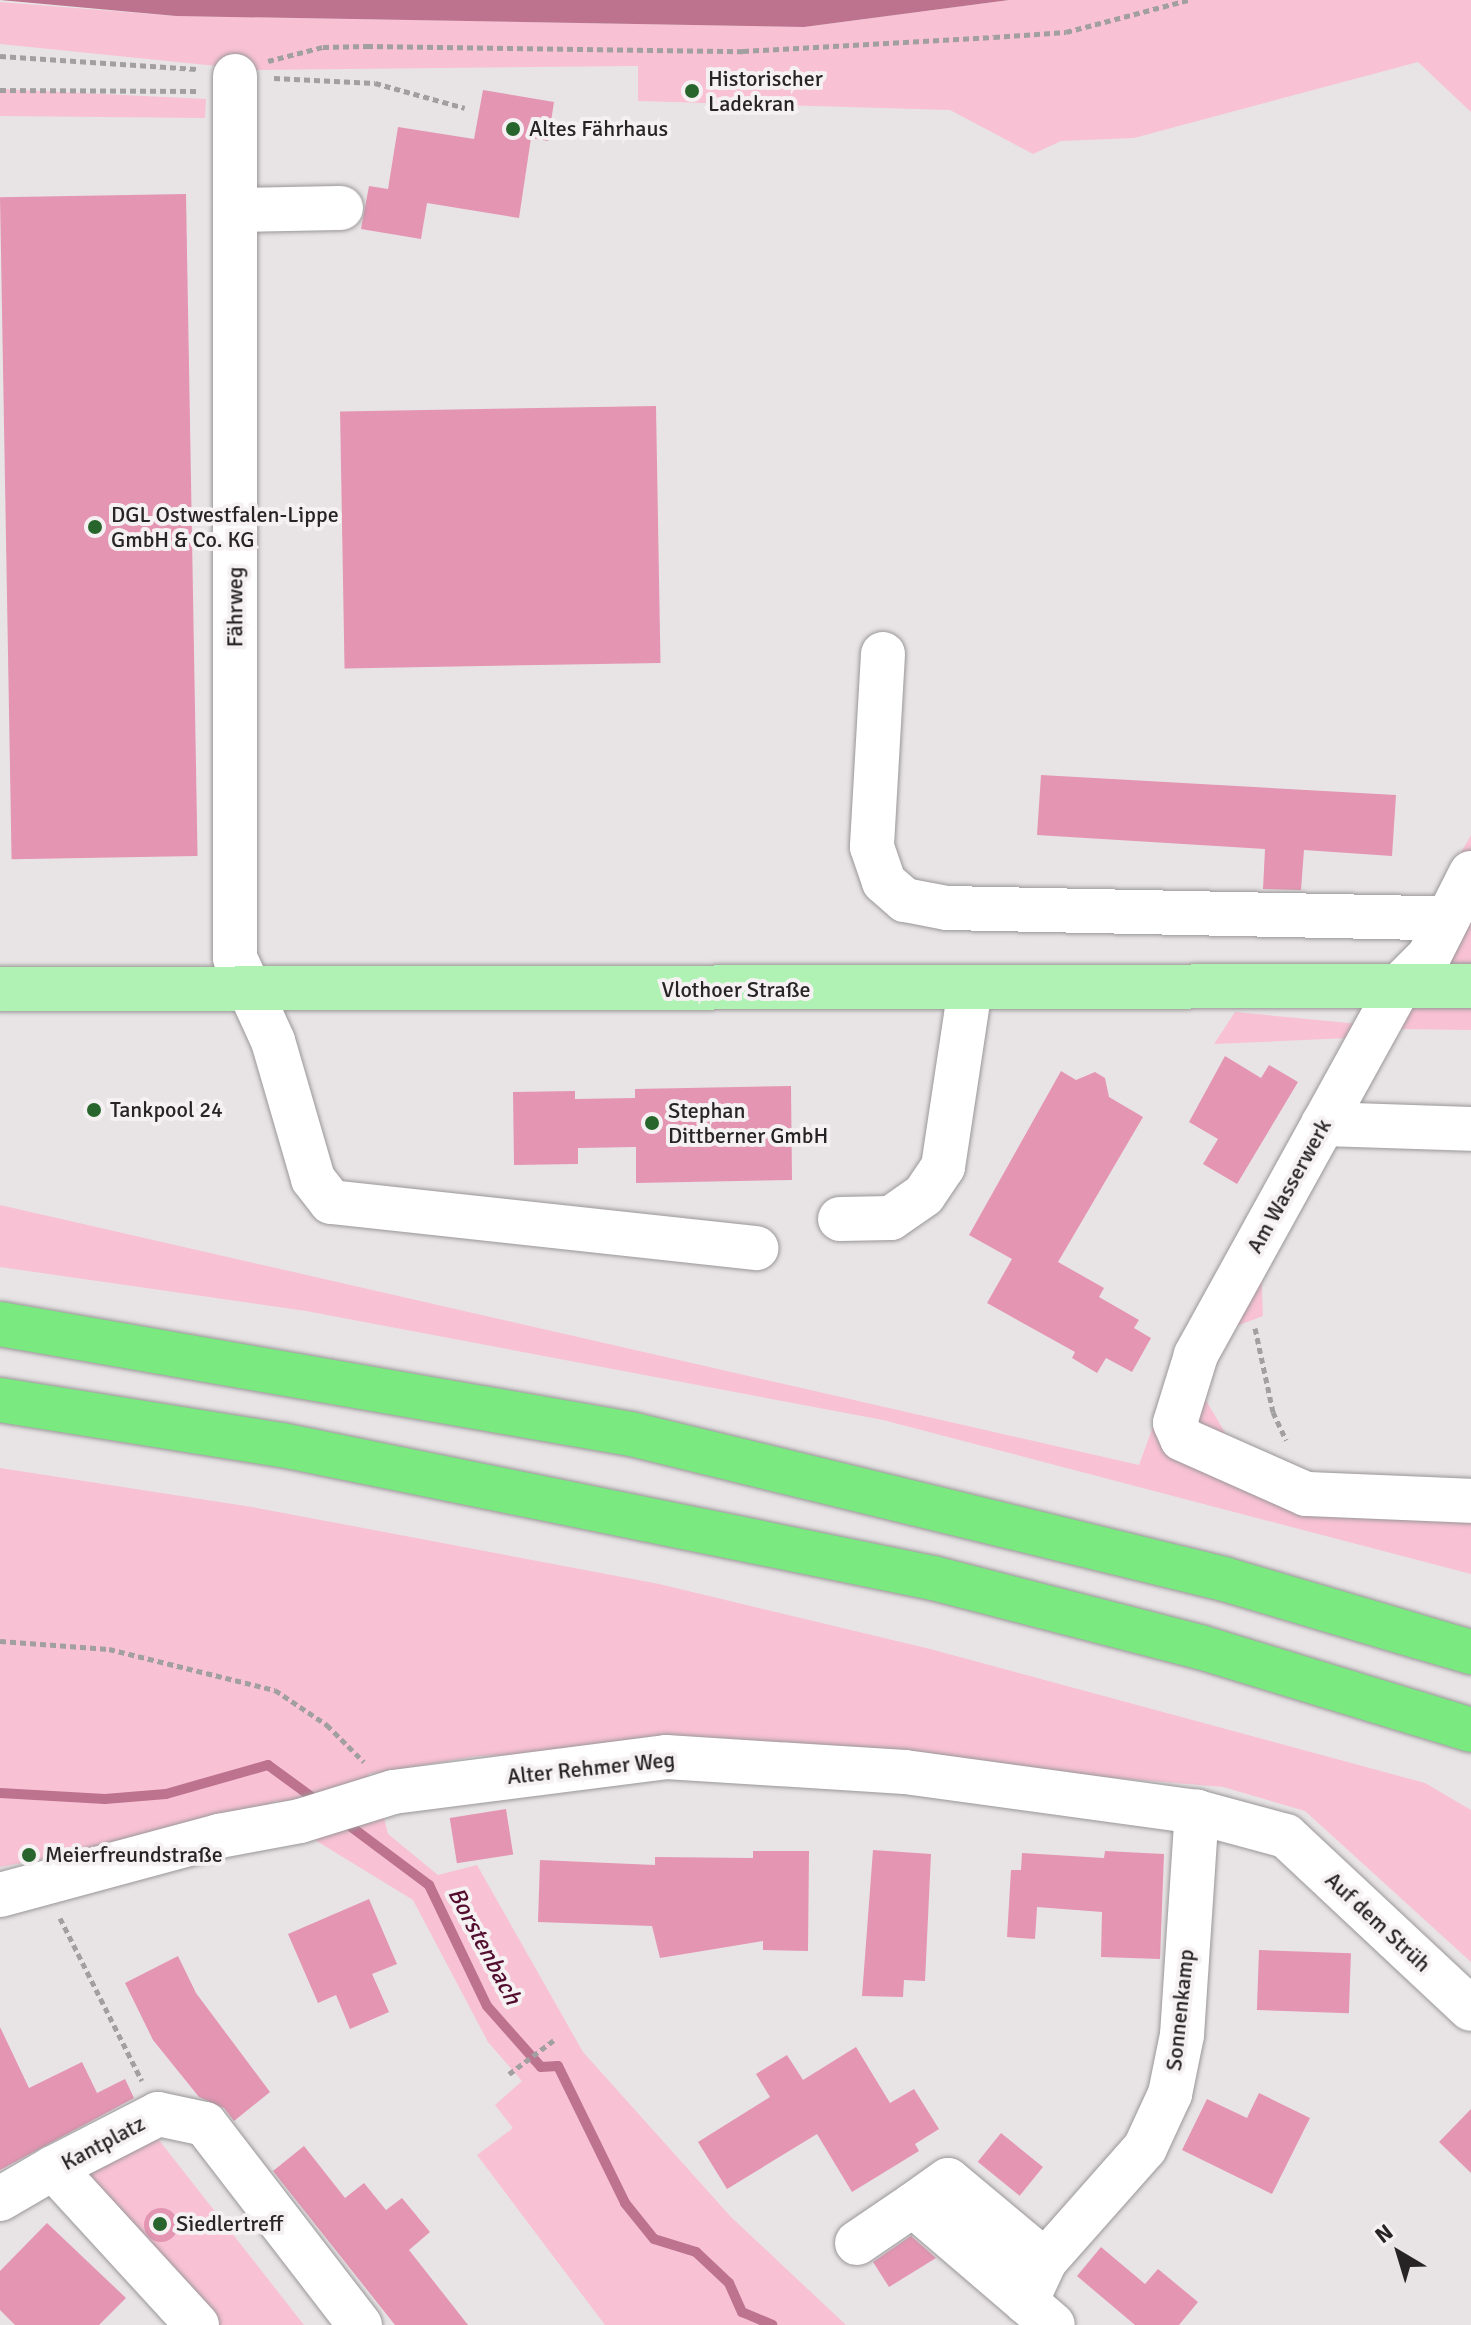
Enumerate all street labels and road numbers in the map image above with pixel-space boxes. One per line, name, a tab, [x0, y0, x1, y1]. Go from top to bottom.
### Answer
street label: Fährweg	[222, 567, 248, 647]
street label: Vlothoer Straße	[662, 977, 810, 1003]
street label: Am Wasserwerk	[1241, 1114, 1337, 1258]
street label: Alter Rehmer Weg	[506, 1746, 676, 1790]
street label: Auf dem Strüh	[1320, 1866, 1436, 1978]
street label: Sonnenkamp	[1160, 1948, 1200, 2072]
street label: Kantplatz	[57, 2110, 149, 2176]

